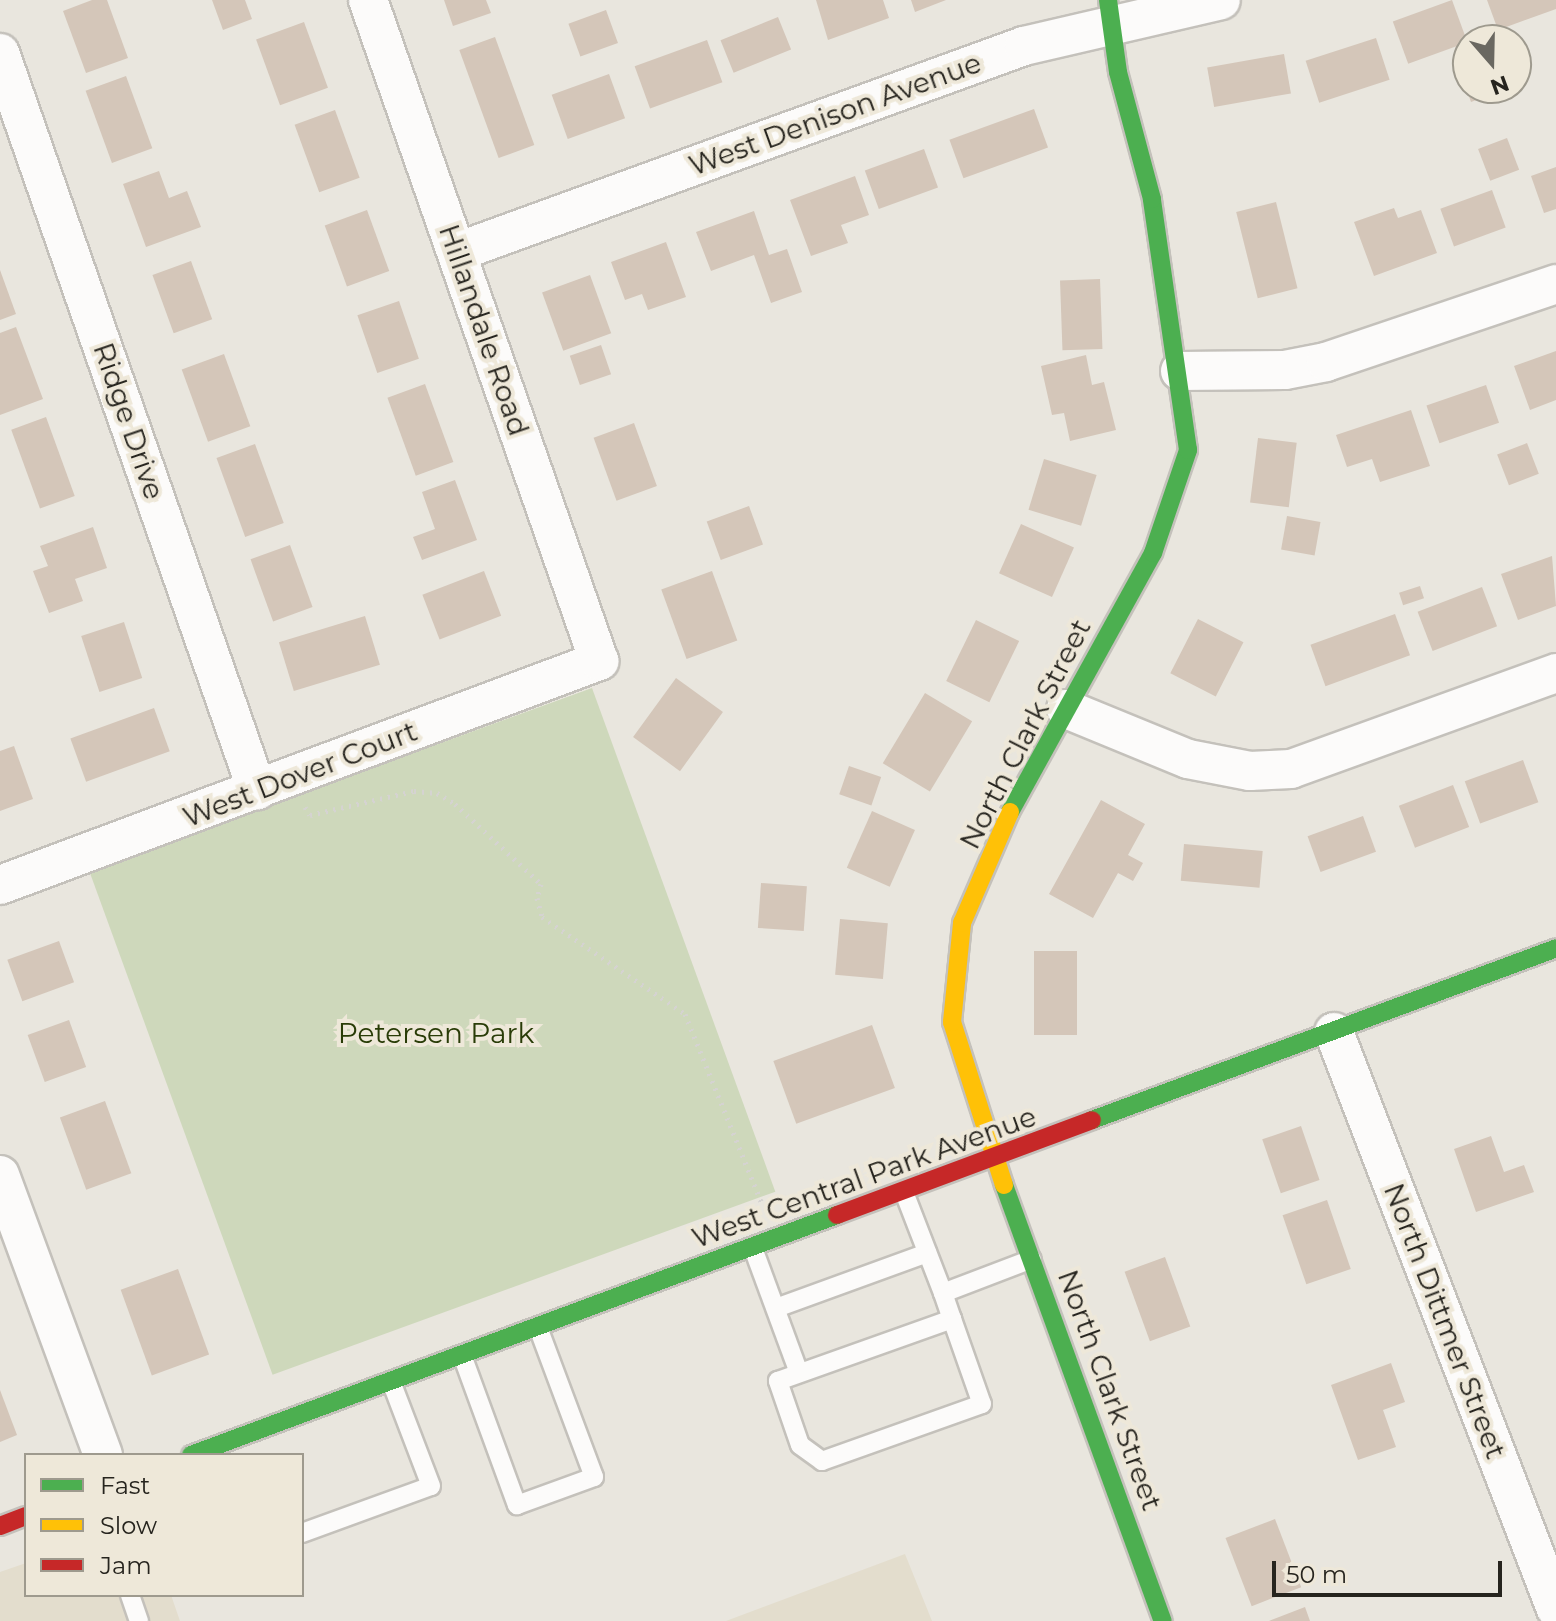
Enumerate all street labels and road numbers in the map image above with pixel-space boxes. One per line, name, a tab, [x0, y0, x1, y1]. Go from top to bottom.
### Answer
street label: West Denison Avenue	[684, 45, 986, 183]
street label: Hillandale Road	[432, 220, 536, 440]
street label: Ridge Drive	[86, 338, 172, 504]
street label: North Clark Street	[953, 614, 1097, 854]
street label: West Dover Court	[178, 714, 422, 834]
street label: West Central Park Avenue	[687, 1099, 1041, 1255]
street label: North Dittmer Street	[1377, 1179, 1513, 1463]
street label: North Clark Street	[1051, 1265, 1169, 1515]

